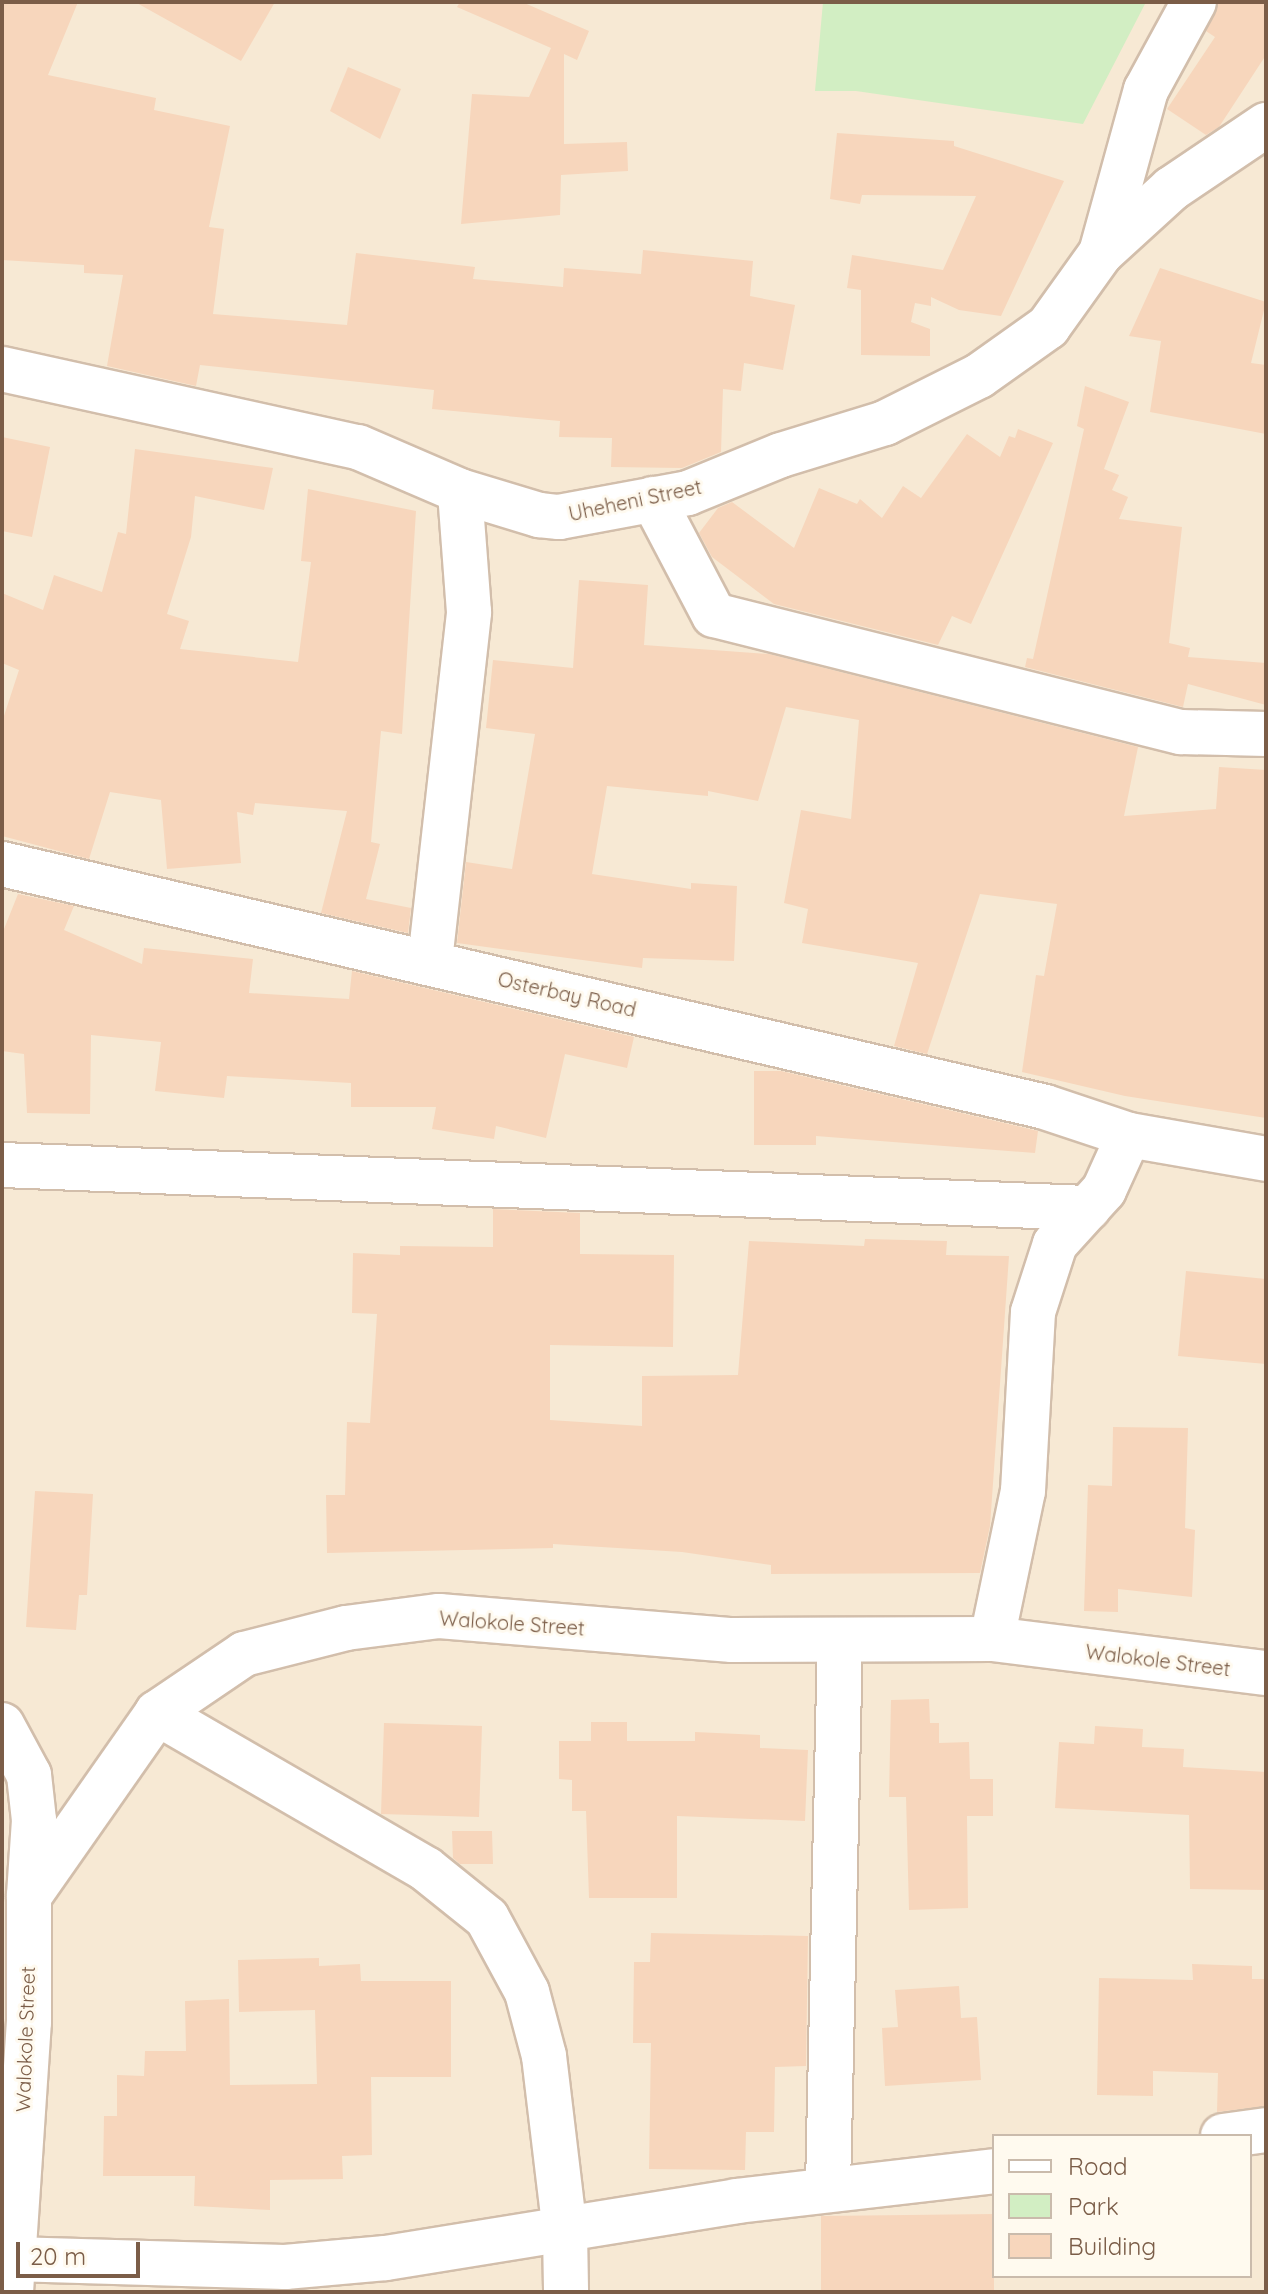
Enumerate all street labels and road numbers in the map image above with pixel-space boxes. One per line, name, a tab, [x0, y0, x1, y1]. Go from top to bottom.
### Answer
street label: Uheheni Street	[566, 474, 704, 526]
street label: Osterbay Road	[496, 966, 638, 1022]
street label: Walokole Street	[438, 1606, 586, 1640]
street label: Walokole Street	[1084, 1639, 1232, 1681]
street label: Walokole Street	[10, 1966, 40, 2112]

